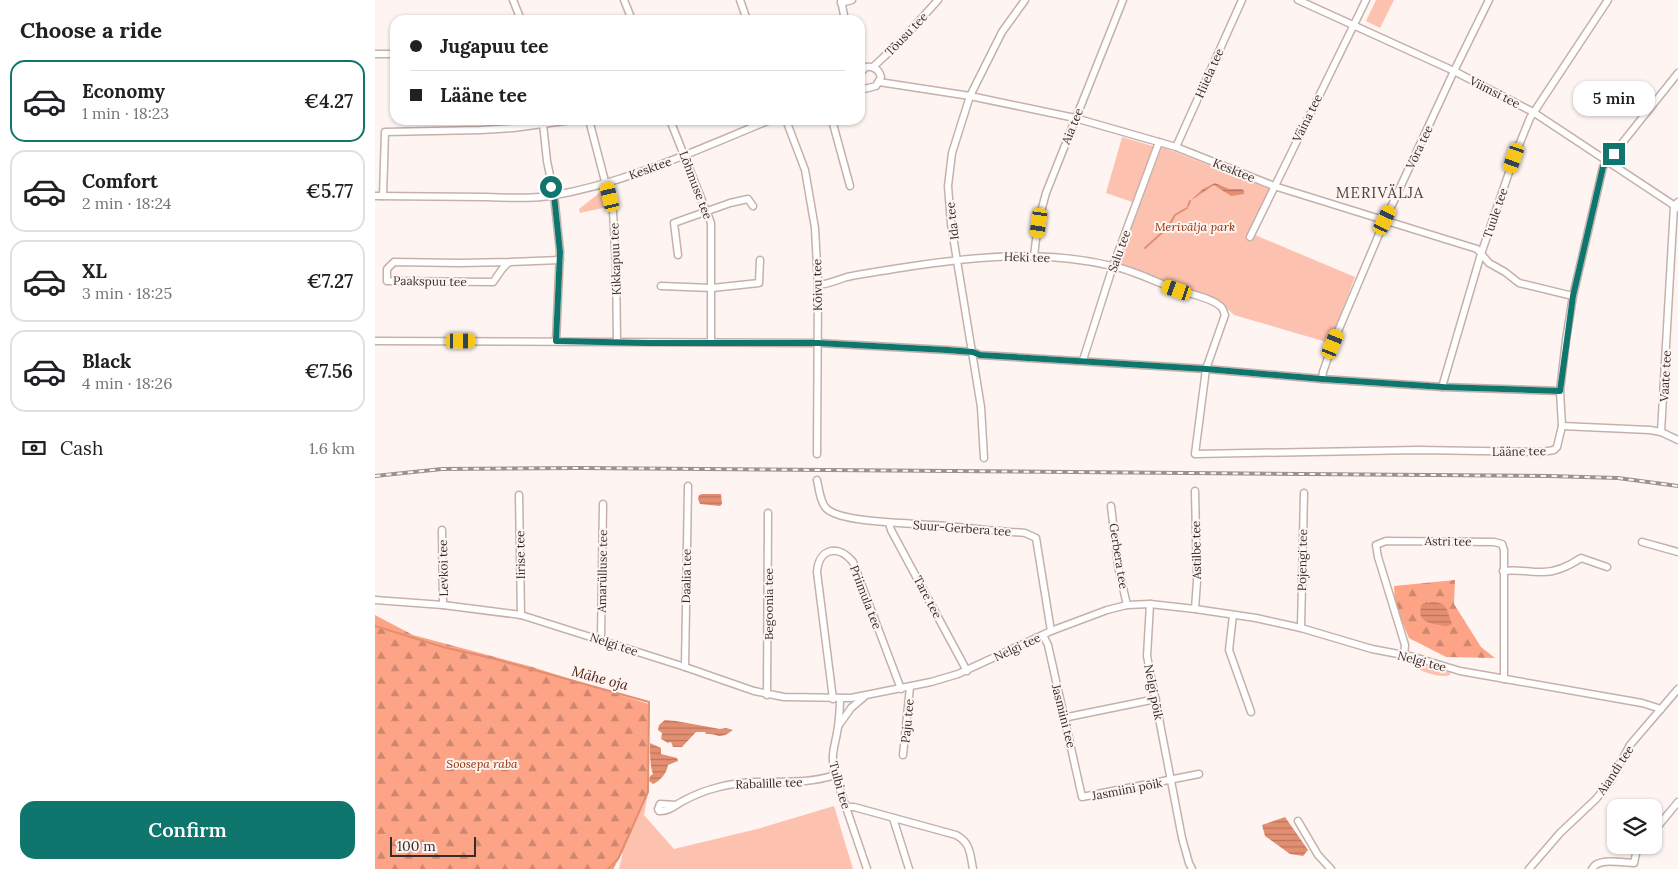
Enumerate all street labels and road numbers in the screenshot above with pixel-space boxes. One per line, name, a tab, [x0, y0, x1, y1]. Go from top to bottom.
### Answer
street label: Tõusu tee	[882, 9, 931, 59]
street label: Hiiela tee	[1191, 45, 1227, 100]
street label: Viimsi tee	[1466, 72, 1523, 111]
street label: Väina tee	[1289, 91, 1325, 145]
street label: Aia tee	[1058, 105, 1086, 147]
street label: Võra tee	[1402, 122, 1436, 172]
street label: Lõhmuse tee	[676, 149, 716, 222]
street label: Kesktee	[627, 153, 674, 183]
street label: Kesktee	[1211, 155, 1258, 185]
street label: Tuule tee	[1479, 185, 1511, 240]
street label: Ida tee	[942, 201, 962, 241]
street label: Kikkapuu tee	[606, 222, 624, 296]
street label: Salu tee	[1104, 227, 1134, 274]
street label: Heki tee	[1004, 249, 1051, 265]
street label: Kõivu tee	[809, 258, 825, 311]
street label: Paakspuu tee	[393, 273, 468, 289]
street label: Vaate tee	[1656, 349, 1674, 403]
street label: Lääne tee	[1492, 443, 1547, 459]
street label: Suur-Gerbera tee	[912, 517, 1012, 539]
street label: Astilbe tee	[1188, 520, 1204, 580]
street label: Gerbera tee	[1106, 522, 1132, 590]
street label: Pojengi tee	[1294, 528, 1310, 591]
street label: Amarülluse tee	[594, 529, 610, 614]
street label: Iirise tee	[512, 530, 528, 579]
street label: Astri tee	[1423, 533, 1472, 549]
street label: Levkoi tee	[435, 539, 451, 597]
street label: Daalia tee	[678, 548, 694, 604]
street label: Priimula tee	[847, 563, 885, 632]
street label: Begoonia tee	[761, 567, 776, 640]
street label: Tare tee	[911, 573, 946, 621]
street label: Nelgi tee	[588, 629, 640, 659]
street label: Nelgi tee	[991, 629, 1043, 664]
street label: Nelgi tee	[1396, 647, 1448, 675]
street label: Nelgi põik	[1141, 663, 1167, 722]
street label: Jasmiini tee	[1049, 682, 1079, 750]
street label: Paju tee	[897, 698, 917, 744]
street label: Aiandi tee	[1593, 742, 1637, 798]
street label: Tulbi tee	[826, 759, 854, 811]
street label: Rabalille tee	[735, 774, 803, 792]
street label: Jasmiini põik	[1090, 775, 1164, 803]

